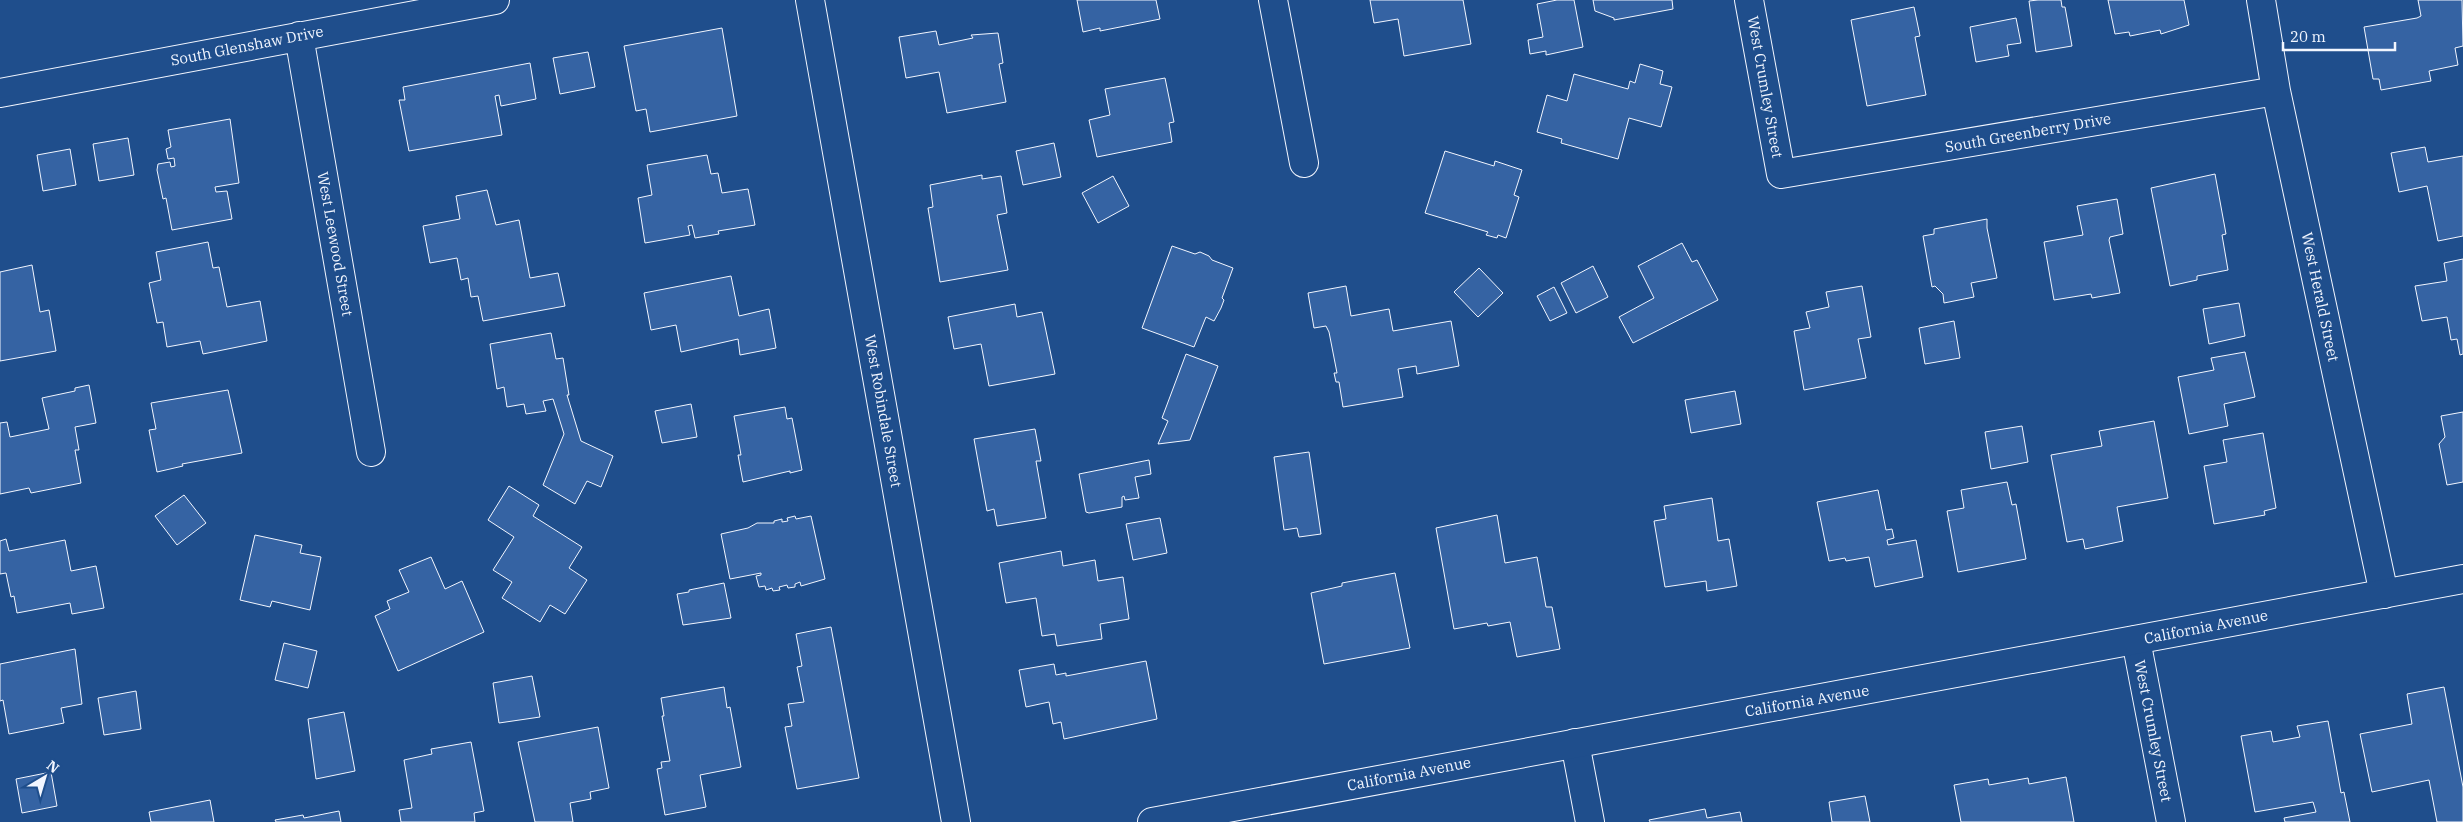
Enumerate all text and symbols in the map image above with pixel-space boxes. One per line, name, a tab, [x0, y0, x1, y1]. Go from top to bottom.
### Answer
street label: West Crumley Street	[1744, 14, 1787, 159]
scale bar	[2283, 20, 2396, 52]
street label: South Glenshaw Drive	[169, 21, 325, 70]
text: 20 m	[2290, 27, 2326, 46]
street label: South Greenberry Drive	[1944, 109, 2112, 156]
street label: West Leewood Street	[313, 170, 358, 318]
street label: West Herald Street	[2297, 230, 2343, 363]
street label: West Robindale Street	[861, 333, 906, 489]
street label: California Avenue	[2142, 605, 2269, 648]
street label: West Crumley Street	[2130, 658, 2177, 803]
street label: California Avenue	[1743, 680, 1871, 721]
north arrow	[20, 752, 70, 802]
street label: California Avenue	[1345, 752, 1472, 795]
text: N	[43, 756, 63, 777]

